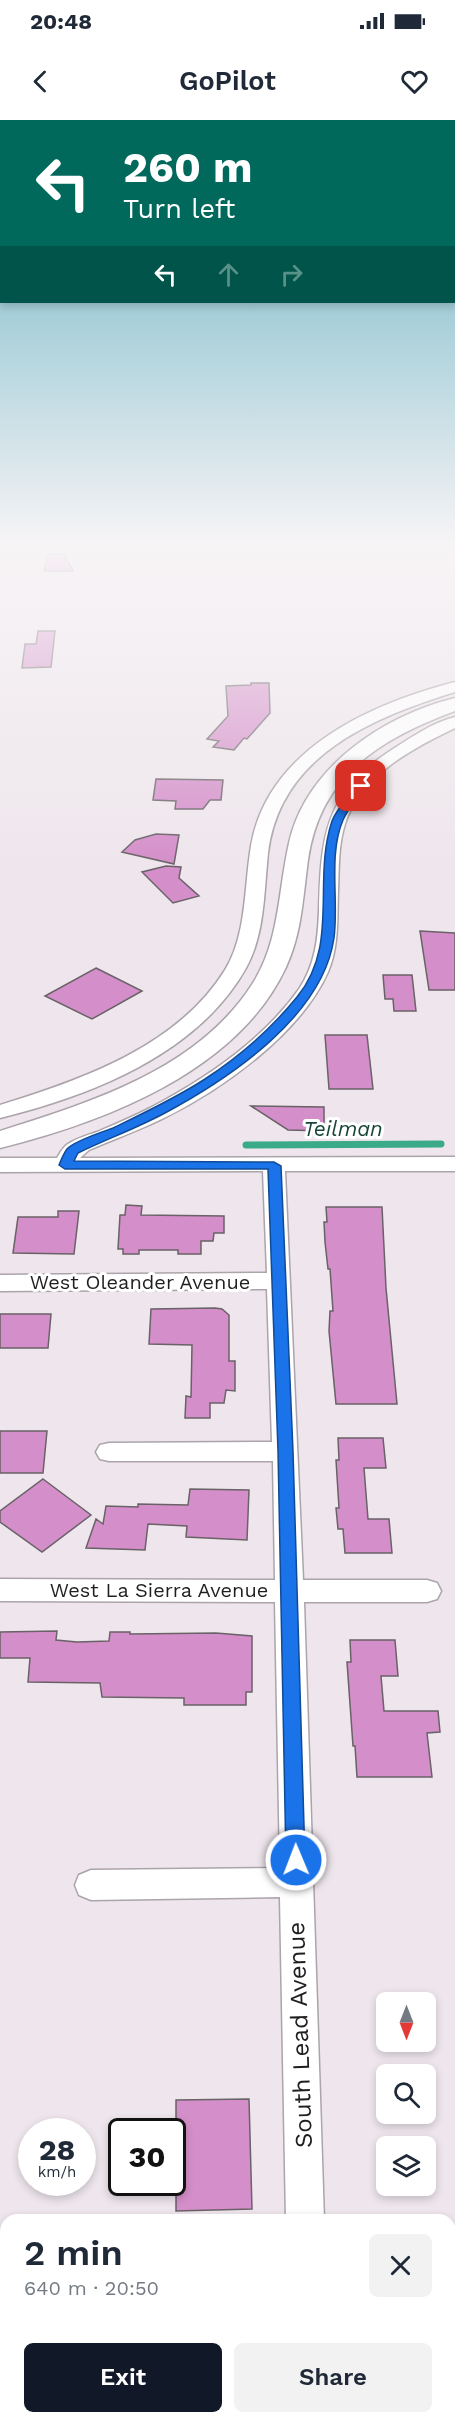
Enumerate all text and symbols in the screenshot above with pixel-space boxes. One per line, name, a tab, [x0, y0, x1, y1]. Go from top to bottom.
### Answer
text: 20:48	[30, 9, 92, 34]
icon: back	[24, 65, 57, 98]
text: GoPilot	[179, 65, 276, 97]
icon: heart	[398, 65, 431, 98]
text: 260 m	[123, 143, 253, 192]
icon: left	[24, 144, 102, 222]
text: Turn left	[123, 193, 235, 225]
icon: left	[149, 258, 182, 291]
icon: ahead	[212, 258, 245, 291]
icon: right	[275, 258, 308, 291]
pin	[335, 760, 386, 811]
icon: arrive	[344, 769, 377, 802]
water label: Teilman	[303, 1116, 383, 1141]
street label: West Oleander Avenue	[30, 1270, 250, 1294]
street label: West La Sierra Avenue	[50, 1578, 268, 1602]
position arrow	[264, 1828, 328, 1892]
street label: South Lead Avenue	[282, 1921, 318, 2149]
north arrow	[376, 1992, 436, 2052]
map controls	[376, 1992, 436, 2196]
button: search	[376, 2064, 436, 2124]
speed limit sign: 30	[108, 2118, 186, 2196]
text: 28	[39, 2132, 75, 2167]
button: layers	[376, 2136, 436, 2196]
text: km/h	[38, 2163, 76, 2181]
text: 2 min	[24, 2232, 123, 2274]
button: close	[369, 2234, 432, 2297]
text: 640 m · 20:50	[24, 2276, 159, 2300]
button: Exit	[24, 2343, 222, 2412]
button: Share	[234, 2343, 432, 2412]

